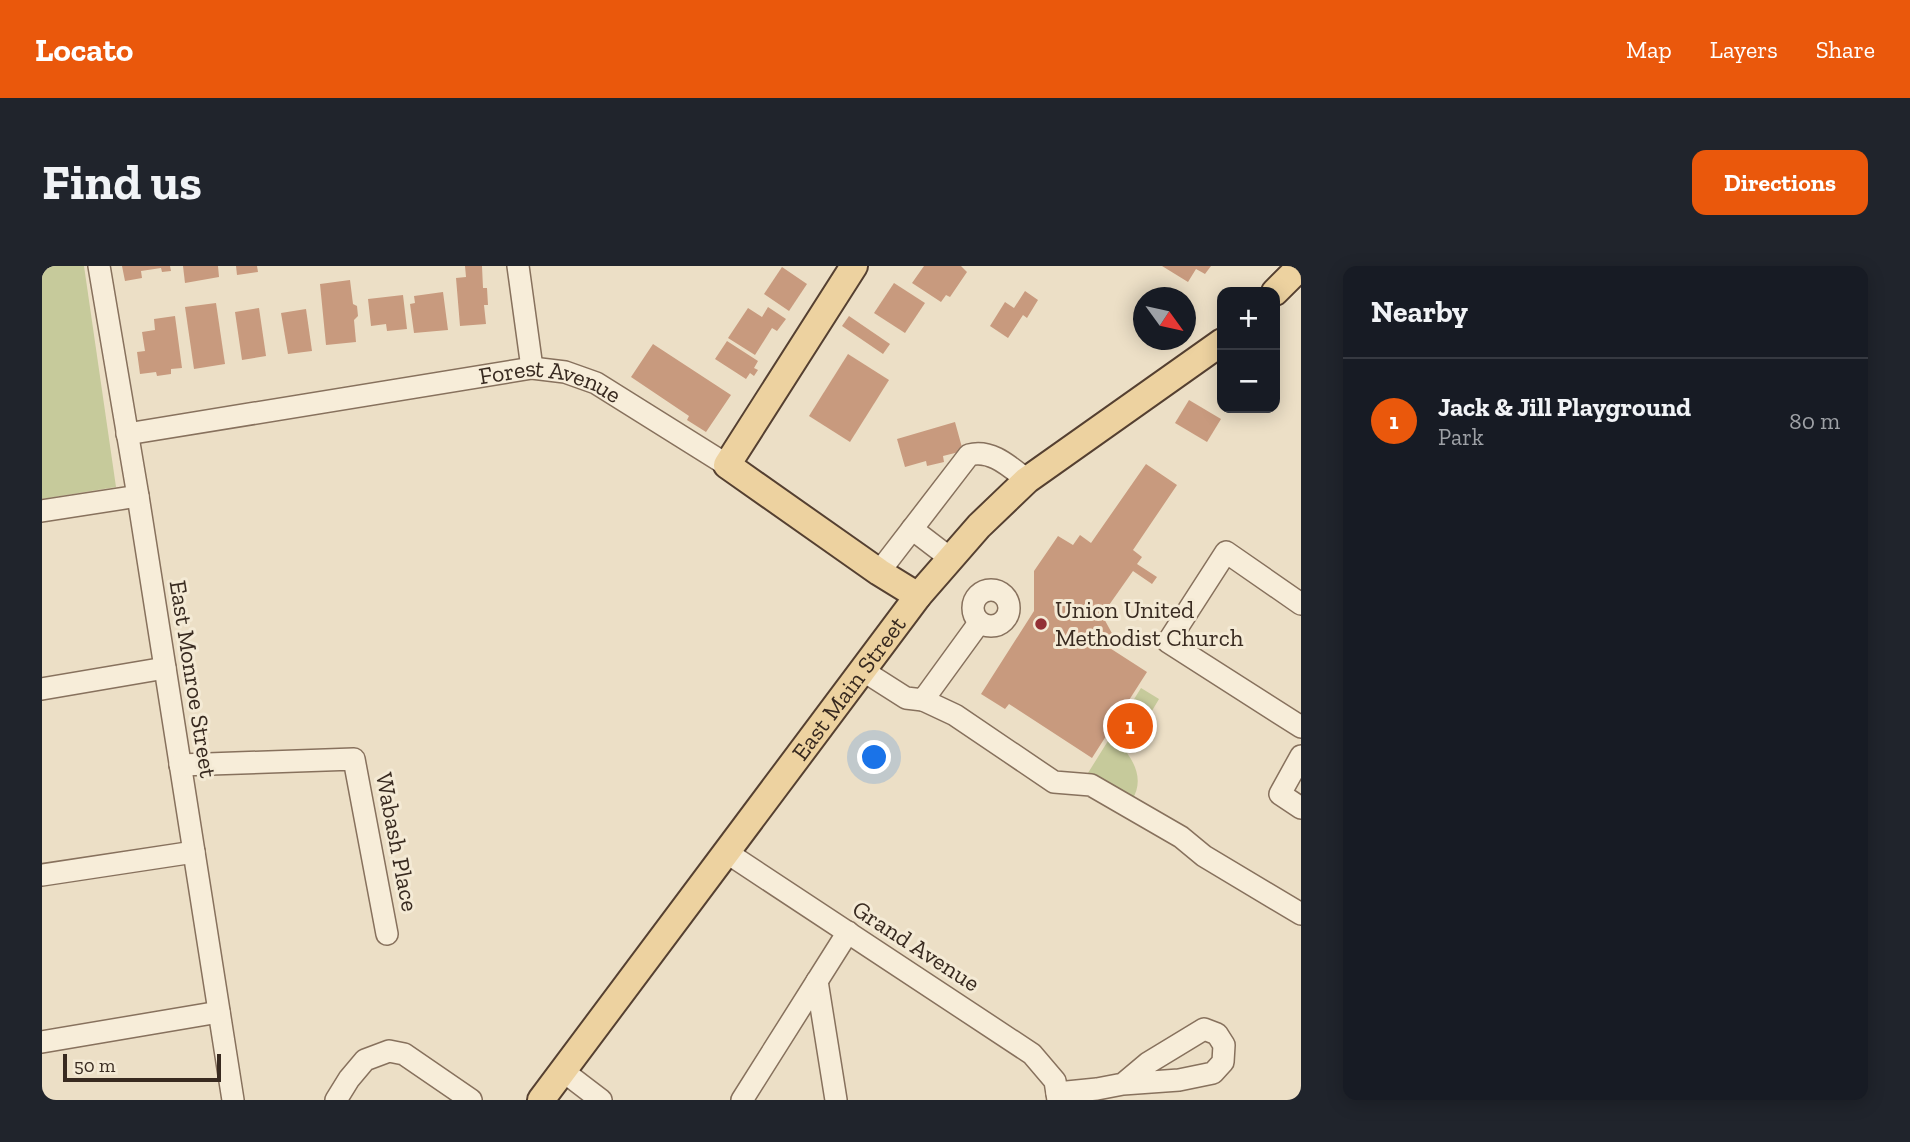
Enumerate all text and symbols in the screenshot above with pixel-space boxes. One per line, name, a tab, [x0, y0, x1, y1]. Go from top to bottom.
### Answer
text: Locato	[35, 30, 133, 69]
text: Map	[1626, 35, 1672, 64]
text: Layers	[1710, 35, 1778, 64]
text: Share	[1816, 35, 1875, 64]
button: Directions	[1692, 150, 1868, 215]
text: Find us	[42, 153, 202, 212]
north arrow	[1133, 287, 1196, 350]
map controls	[1217, 287, 1280, 413]
button: +	[1217, 287, 1280, 350]
text: Nearby	[1371, 294, 1468, 330]
button: −	[1217, 350, 1280, 413]
street label: Forest Avenue	[477, 353, 627, 409]
text: Jack & Jill Playground	[1438, 391, 1691, 423]
text: 1	[1389, 407, 1399, 435]
text: 80 m	[1789, 407, 1840, 435]
text: Park	[1438, 423, 1484, 451]
street label: East Monroe Street	[164, 578, 223, 780]
place label: Union United Methodist Church	[1055, 595, 1244, 652]
street label: East Main Street	[785, 610, 912, 766]
marker: Union United Methodist Church	[1033, 616, 1049, 632]
pin: 1	[1107, 700, 1153, 752]
your location	[857, 740, 891, 774]
street label: Wabash Place	[370, 770, 425, 914]
street label: Grand Avenue	[847, 894, 985, 997]
scale bar	[63, 1051, 220, 1083]
text: 50 m	[74, 1054, 115, 1077]

